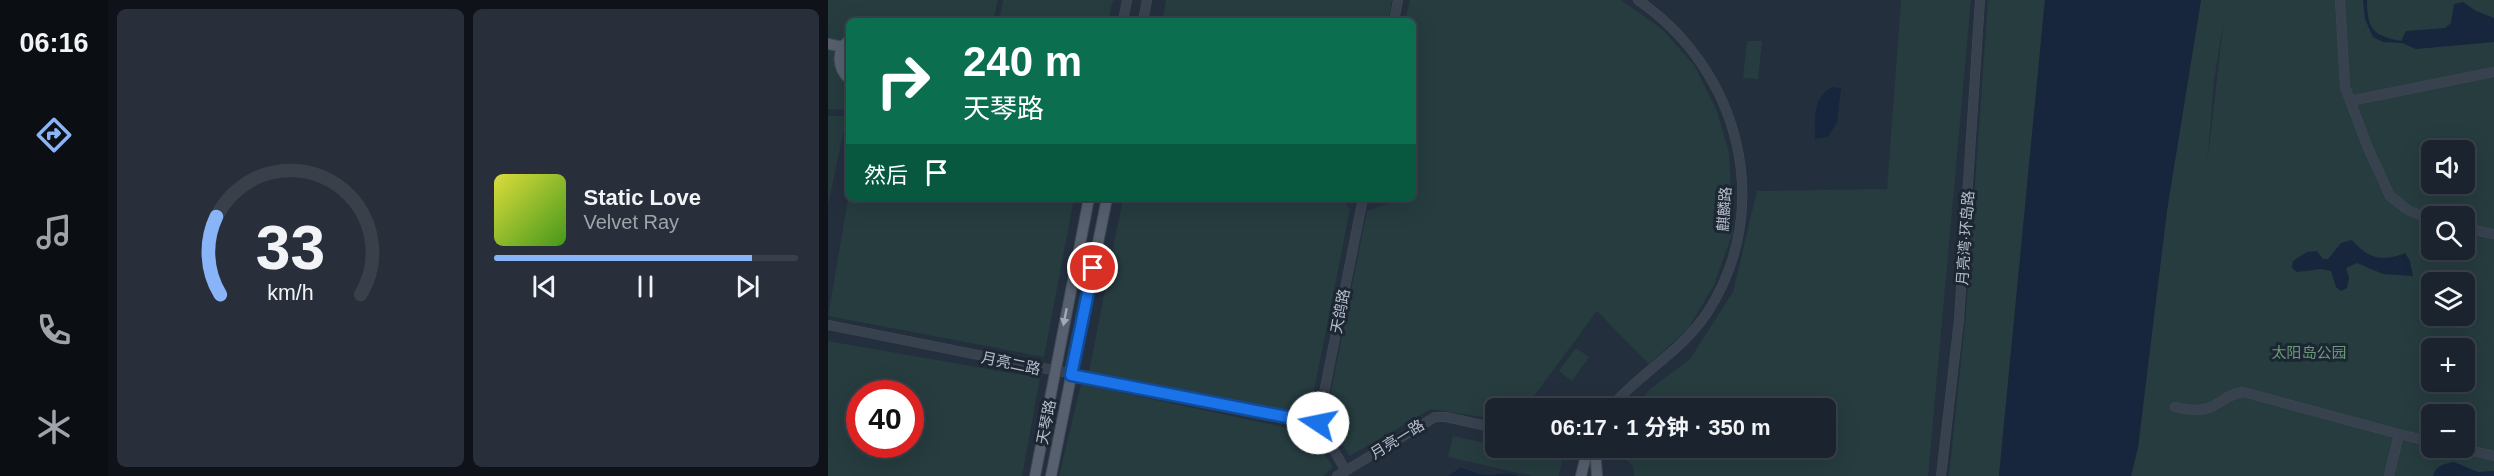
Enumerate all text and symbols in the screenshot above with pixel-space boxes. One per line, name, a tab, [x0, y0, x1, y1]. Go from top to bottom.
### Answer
text: 06:16	[19, 28, 89, 58]
text: 240 m	[963, 38, 1082, 85]
icon: right	[864, 42, 942, 120]
text: 天琴路	[963, 94, 1044, 124]
icon: directions	[33, 114, 75, 156]
map controls	[2421, 140, 2475, 458]
button: sound	[2421, 140, 2475, 194]
icon: arrive	[920, 156, 953, 189]
text: 然后	[864, 163, 908, 188]
text: Static Love	[584, 185, 701, 210]
street label: 麒麟路	[1714, 186, 1734, 232]
street label: 月亮湾·环岛路	[1953, 190, 1977, 286]
button: search	[2421, 206, 2475, 260]
icon: music	[33, 211, 75, 253]
text: Velvet Ray	[584, 211, 679, 233]
text: 33	[256, 213, 325, 282]
pin	[1067, 242, 1118, 293]
icon: arrive	[1076, 251, 1109, 284]
icon: previous	[528, 270, 561, 303]
icon: pause	[629, 270, 662, 303]
icon: next	[731, 270, 764, 303]
button: layers	[2421, 272, 2475, 326]
text: km/h	[267, 281, 313, 305]
street label: 天鸽路	[1327, 287, 1353, 335]
one-way arrow	[1060, 308, 1069, 327]
icon: phone	[33, 309, 75, 351]
button: +	[2421, 338, 2475, 392]
park label: 太阳岛公园	[2271, 344, 2347, 361]
street label: 月亮二路	[980, 348, 1042, 378]
speed limit sign: 40	[846, 380, 924, 458]
position arrow	[1286, 391, 1350, 455]
street label: 天琴路	[1033, 398, 1059, 446]
button: −	[2421, 404, 2475, 458]
icon: climate	[33, 406, 75, 448]
text: 06:17 · 1 分钟 · 350 m	[1550, 415, 1771, 440]
street label: 月亮一路	[1367, 416, 1427, 462]

